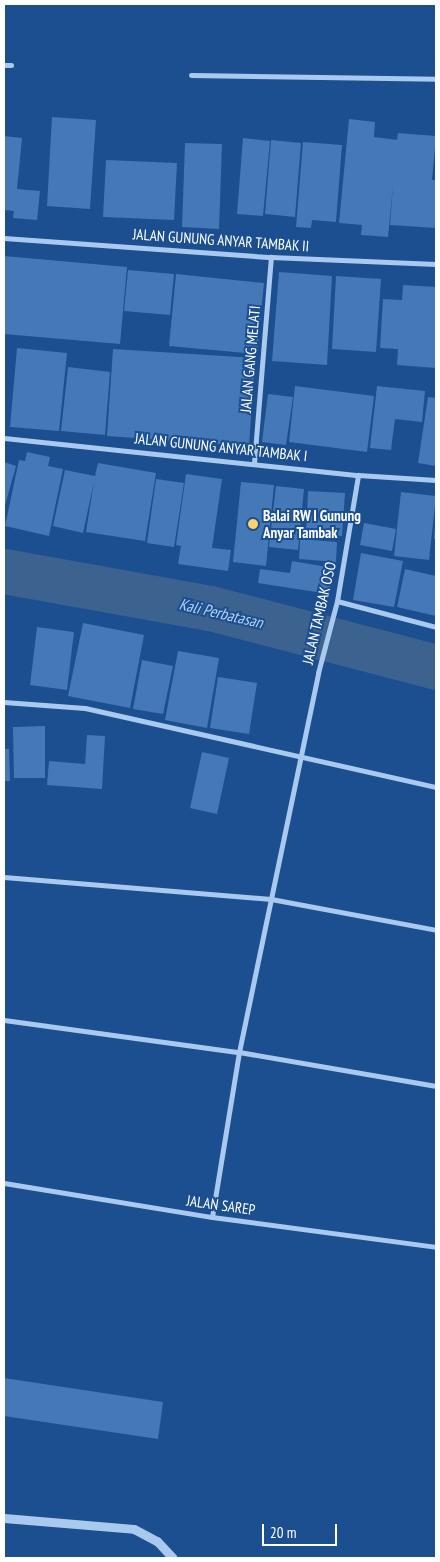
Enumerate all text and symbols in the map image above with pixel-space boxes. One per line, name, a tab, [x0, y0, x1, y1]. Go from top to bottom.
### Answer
street label: JALAN GUNUNG ANYAR TAMBAK II	[132, 225, 310, 255]
street label: JALAN GANG MELATI	[236, 305, 264, 413]
street label: JALAN GUNUNG ANYAR TAMBAK I	[133, 429, 309, 465]
place label: Balai RW I Gunung Anyar Tambak	[263, 506, 361, 541]
marker: Balai RW I Gunung Anyar Tambak	[247, 518, 259, 530]
street label: JALAN TAMBAK OSO	[298, 560, 340, 666]
water label: Kali Perbatasan	[177, 594, 265, 632]
street label: JALAN SAREP	[185, 1191, 257, 1219]
scale bar	[265, 1514, 340, 1546]
text: 20 m	[270, 1523, 296, 1542]

